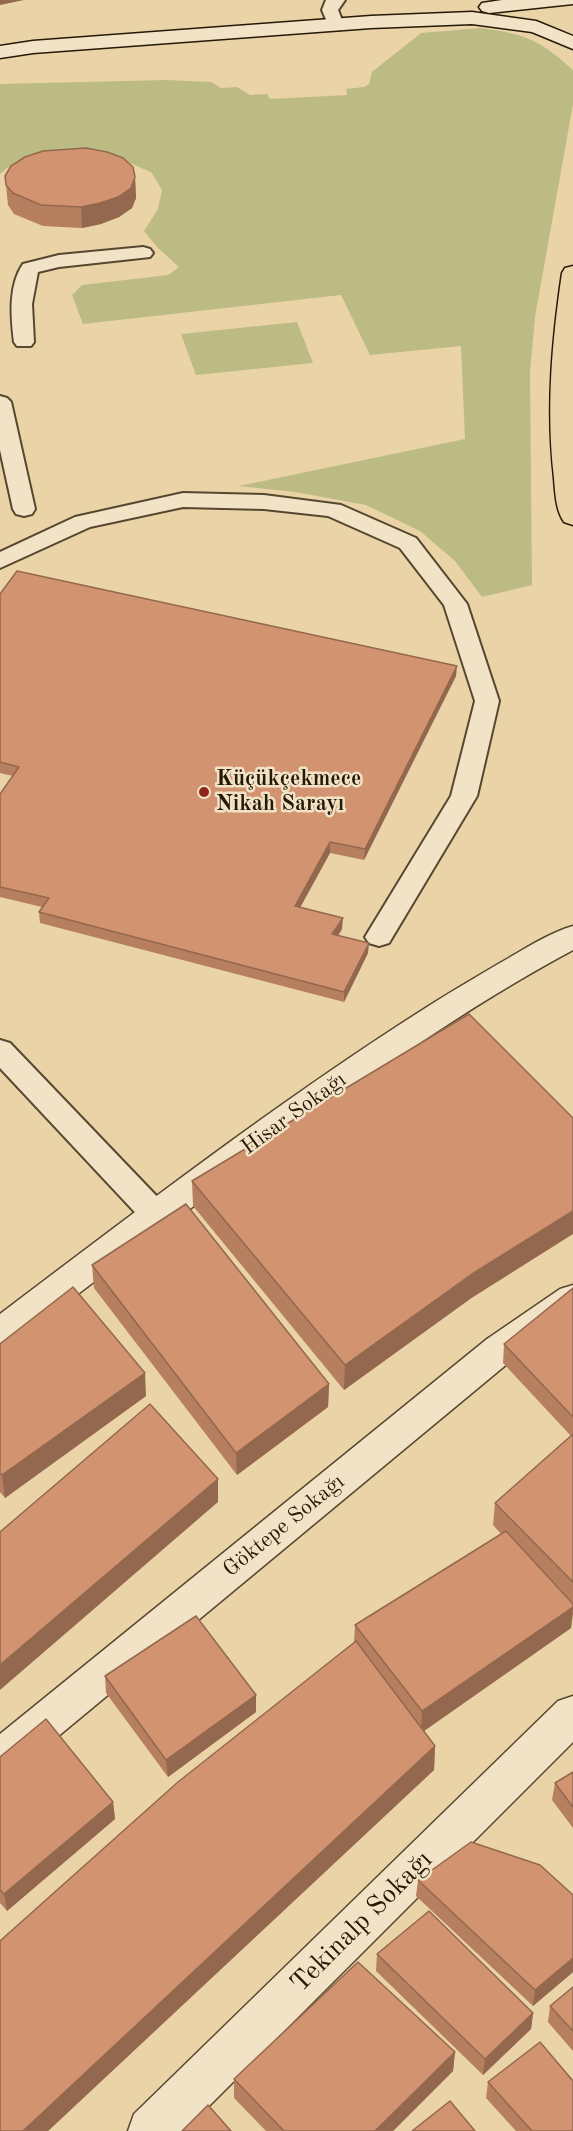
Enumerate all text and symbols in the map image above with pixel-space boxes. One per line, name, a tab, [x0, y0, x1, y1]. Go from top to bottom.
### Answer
place label: Küçükçekmece Nikah Sarayı	[216, 766, 361, 818]
marker: Küçükçekmece Nikah Sarayı	[197, 785, 211, 799]
street label: Hisar Sokağı	[236, 1067, 352, 1161]
street label: Göktepe Sokağı	[218, 1469, 350, 1583]
street label: Tekinalp Sokağı	[284, 1844, 440, 2000]

